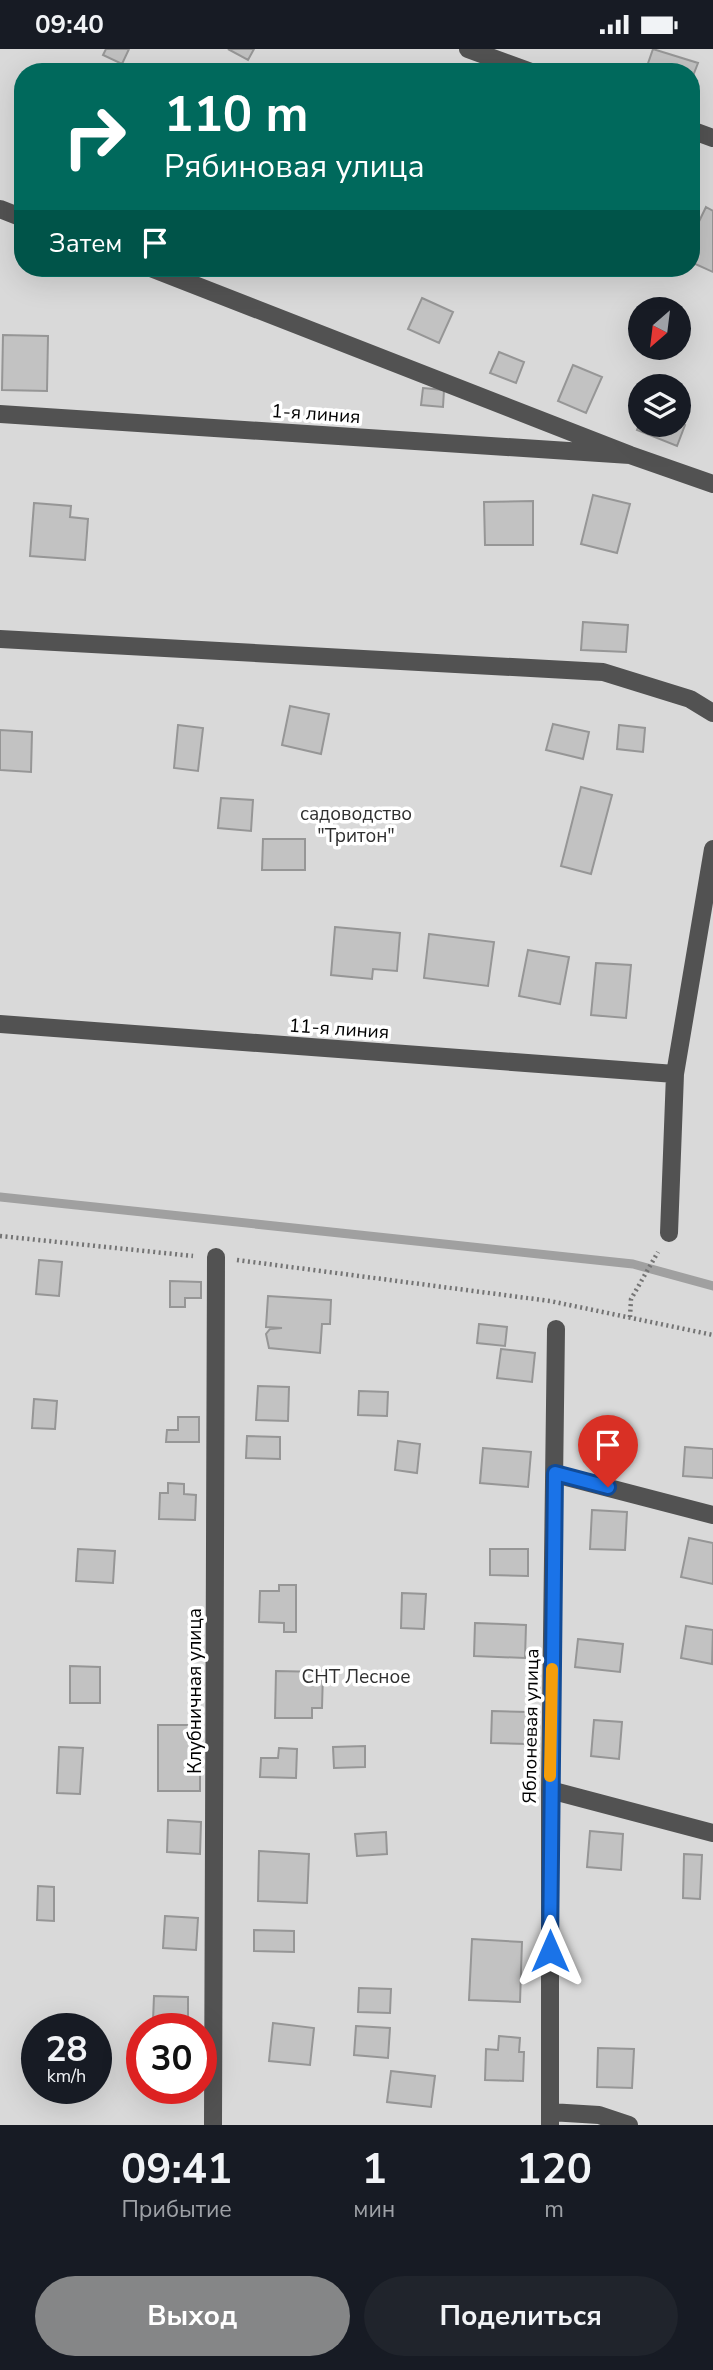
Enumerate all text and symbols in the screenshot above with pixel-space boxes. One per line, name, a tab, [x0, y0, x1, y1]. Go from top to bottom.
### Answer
text: 09:40	[35, 7, 104, 42]
text: 110 m	[164, 81, 308, 148]
icon: right	[49, 91, 140, 182]
text: Рябиновая улица	[164, 145, 425, 188]
icon: arrive	[136, 224, 174, 262]
text: Затем	[49, 226, 122, 261]
north arrow	[628, 297, 691, 361]
map controls	[628, 297, 691, 437]
button: layers	[628, 374, 691, 437]
street label: 1-я линия	[271, 398, 361, 430]
park label: садоводство "Тритон"	[300, 801, 412, 849]
street label: 11-я линия	[288, 1013, 390, 1045]
pin	[578, 1415, 638, 1487]
icon: arrive	[589, 1426, 627, 1464]
street label: Клубничная улица	[182, 1608, 208, 1774]
street label: Яблоневая улица	[517, 1648, 545, 1804]
park label: СНТ Лесное	[301, 1664, 411, 1690]
position arrow	[513, 1914, 587, 1988]
speed limit sign: 30	[126, 2013, 217, 2104]
text: 28	[45, 2026, 88, 2073]
text: km/h	[47, 2064, 86, 2088]
text: 09:41	[121, 2141, 232, 2198]
text: 1	[362, 2141, 387, 2198]
text: 120	[516, 2141, 592, 2198]
text: Прибытие	[121, 2194, 232, 2225]
text: мин	[353, 2194, 395, 2225]
text: m	[544, 2194, 564, 2225]
button: Выход	[35, 2276, 350, 2356]
button: Поделиться	[364, 2276, 678, 2356]

